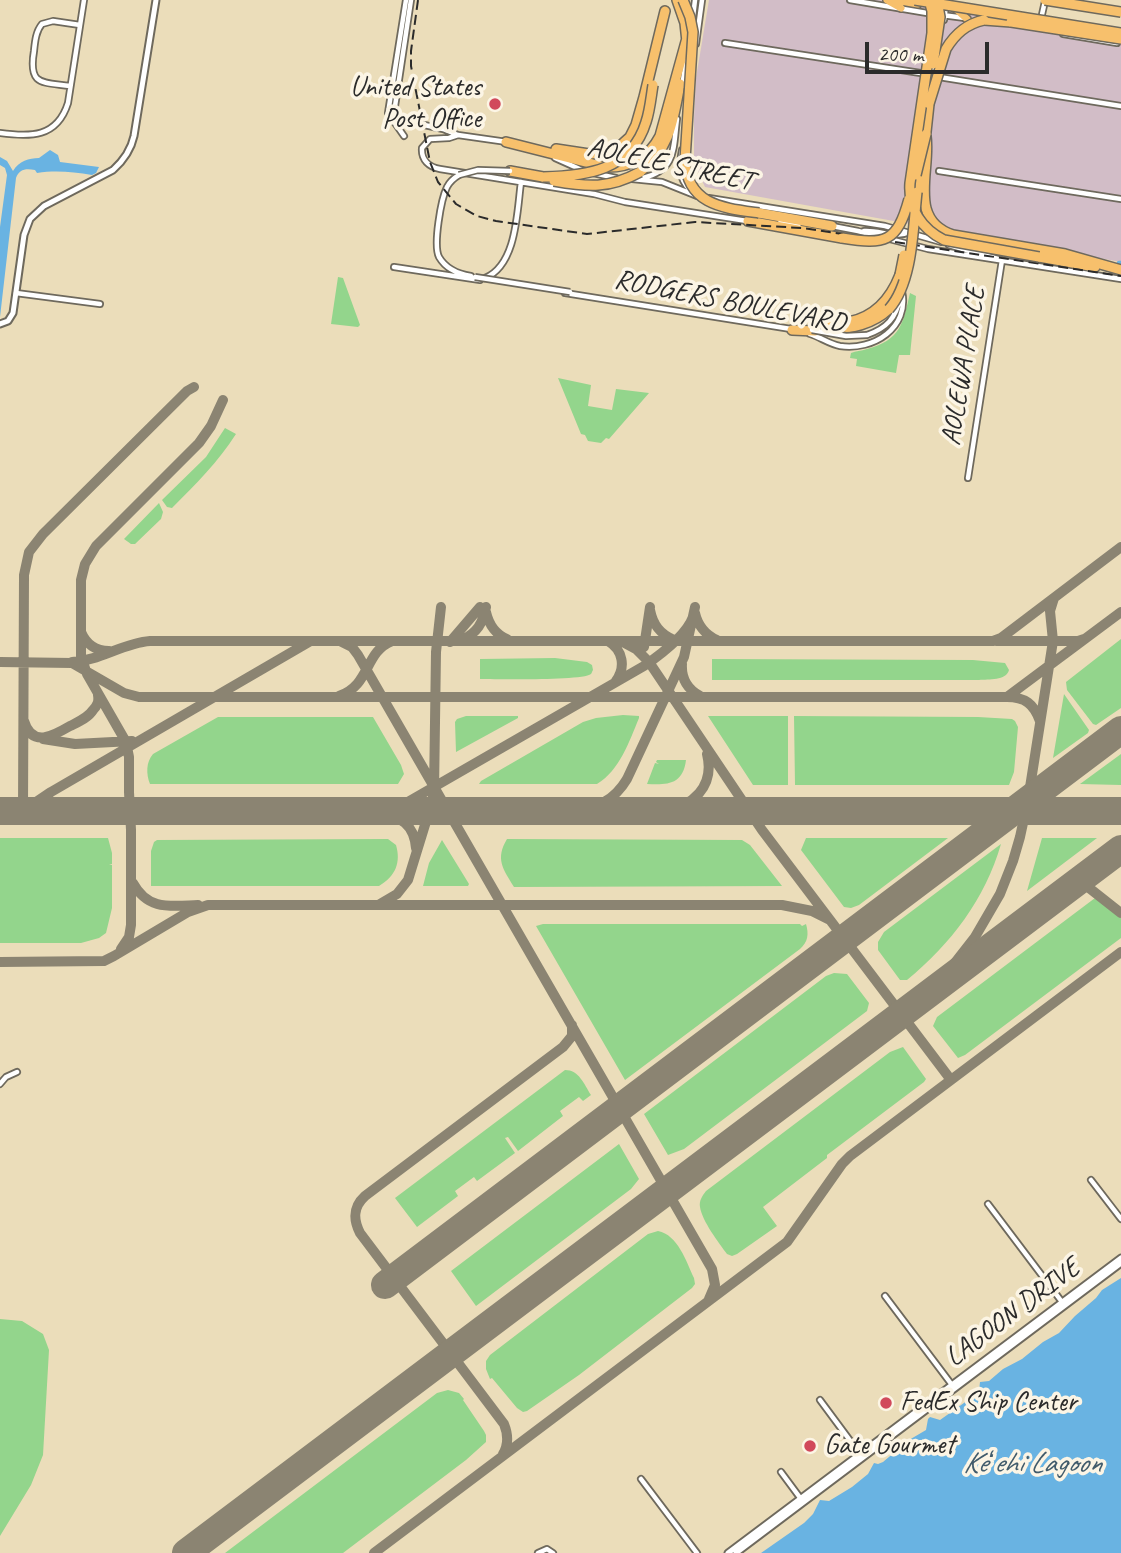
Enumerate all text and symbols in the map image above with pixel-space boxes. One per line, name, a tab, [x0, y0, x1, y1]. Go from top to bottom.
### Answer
scale bar	[869, 28, 993, 72]
text: 200 m	[878, 41, 923, 67]
place label: United States Post Office	[350, 71, 481, 137]
marker: United States Post Office	[487, 96, 503, 112]
street label: AOLELE STREET	[584, 131, 756, 199]
street label: RODGERS BOULEVARD	[612, 263, 848, 341]
street label: AOLEWA PLACE	[935, 284, 993, 448]
street label: LAGOON DRIVE	[939, 1251, 1087, 1375]
place label: FedEx Ship Center	[900, 1386, 1077, 1420]
marker: FedEx Ship Center	[878, 1395, 894, 1411]
place label: Gate Gourmet	[824, 1429, 954, 1463]
marker: Gate Gourmet	[802, 1438, 818, 1454]
water label: Keʻehi Lagoon	[963, 1446, 1101, 1482]

